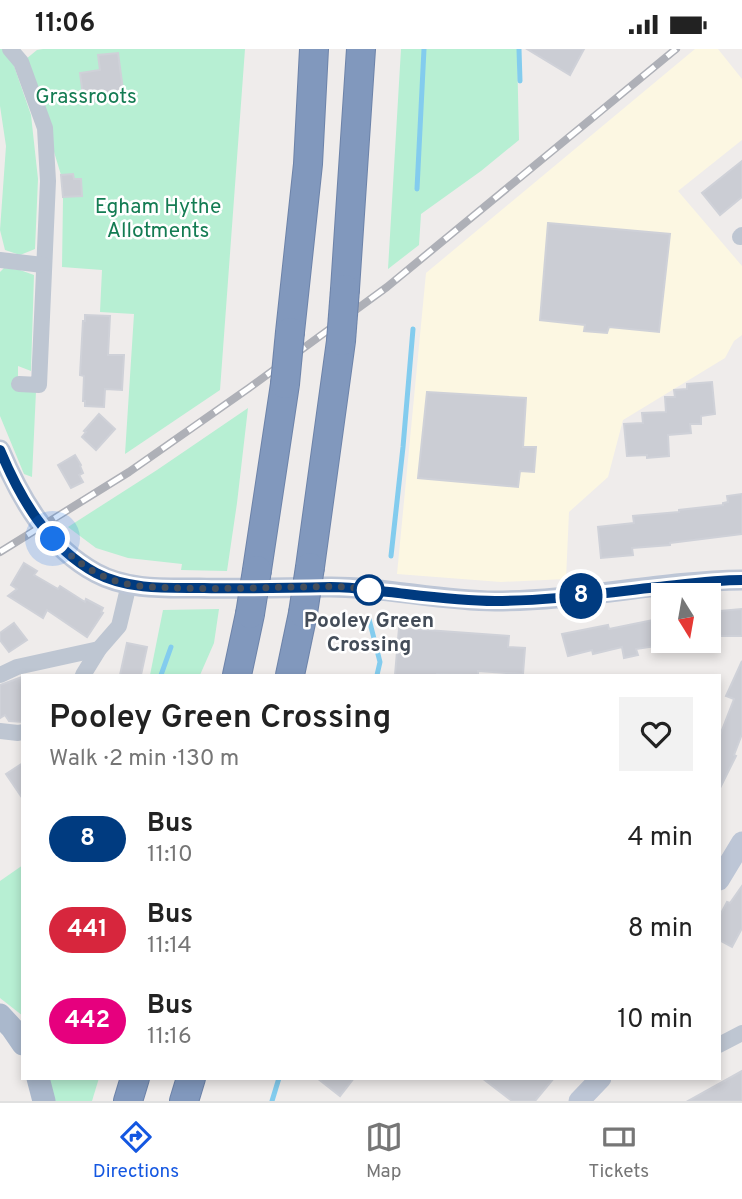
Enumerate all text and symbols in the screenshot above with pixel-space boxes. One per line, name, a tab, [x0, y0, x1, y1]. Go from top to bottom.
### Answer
text: 11:06	[35, 8, 95, 41]
park label: Grassroots	[35, 84, 137, 111]
park label: Egham Hythe Allotments	[95, 194, 221, 245]
your location	[35, 521, 70, 556]
line badge: 8	[558, 573, 604, 619]
marker: Pooley Green Crossing	[354, 575, 384, 605]
text: 8	[573, 581, 589, 611]
north arrow	[651, 583, 721, 653]
map controls	[651, 583, 721, 653]
place label: Pooley Green Crossing	[304, 608, 434, 659]
button: heart	[619, 697, 693, 771]
text: Pooley Green Crossing	[49, 698, 391, 740]
text: Walk · 2 min · 130 m	[49, 745, 239, 774]
text: Bus	[147, 808, 193, 841]
text: 4 min	[627, 822, 693, 855]
text: 8	[80, 824, 95, 854]
text: 11:10	[147, 841, 193, 870]
text: Bus	[147, 899, 193, 932]
text: 8 min	[628, 913, 693, 946]
text: 441	[67, 915, 108, 945]
text: 11:14	[147, 932, 192, 961]
text: Bus	[147, 990, 193, 1023]
text: 10 min	[617, 1004, 693, 1037]
text: 442	[65, 1006, 110, 1036]
text: 11:16	[147, 1023, 192, 1052]
tab: Directions	[93, 1118, 179, 1184]
tab: Map	[365, 1118, 403, 1184]
tab: Tickets	[588, 1118, 649, 1184]

